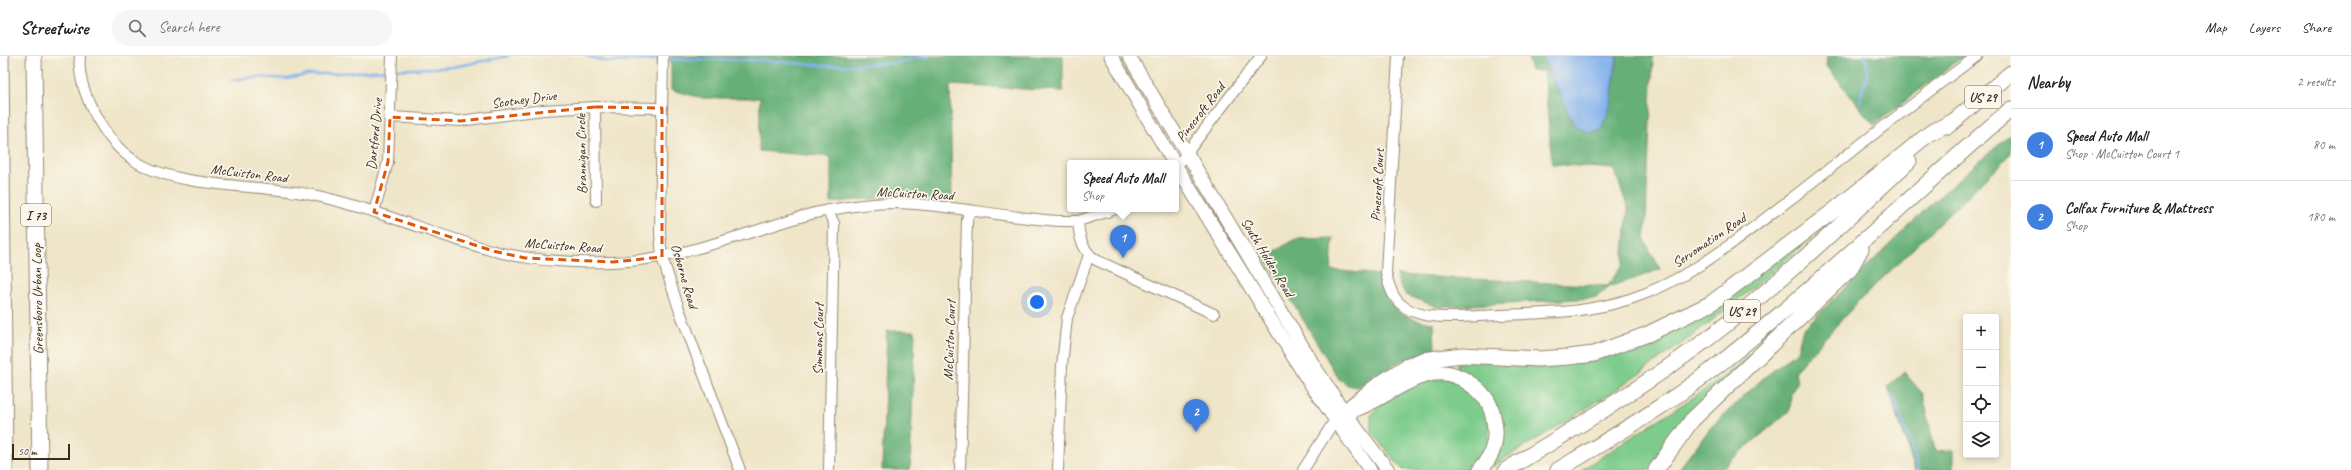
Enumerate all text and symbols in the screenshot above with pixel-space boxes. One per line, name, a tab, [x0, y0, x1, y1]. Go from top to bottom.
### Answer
search box	[112, 10, 392, 46]
text: Streetwise	[20, 16, 88, 40]
icon: search	[126, 17, 148, 39]
text: Search here	[158, 18, 220, 37]
text: Map	[2205, 19, 2227, 36]
text: Layers	[2249, 19, 2280, 36]
text: Share	[2302, 19, 2331, 36]
text: Nearby	[2027, 72, 2070, 93]
text: 2 results	[2297, 74, 2335, 90]
street label: Pinecroft Road	[1172, 78, 1230, 145]
road number: US 29	[1965, 86, 2001, 108]
street label: Scotney Drive	[491, 87, 559, 112]
street label: Dartford Drive	[363, 96, 386, 171]
street label: Brannigan Circle	[572, 112, 591, 194]
text: Speed Auto Mall	[2065, 127, 2147, 146]
text: 1	[2037, 137, 2043, 153]
text: 80 m	[2313, 137, 2335, 153]
text: Shop · McCuiston Court 1	[2065, 146, 2179, 162]
street label: Pinecroft Court	[1367, 147, 1388, 222]
street label: McCuiston Road	[210, 160, 291, 187]
popup	[1067, 160, 1179, 212]
text: Speed Auto Mall	[1082, 169, 1164, 188]
street label: McCuiston Road	[876, 183, 956, 204]
text: Shop	[1082, 188, 1104, 204]
text: Colfax Furniture & Mattress	[2065, 199, 2212, 218]
road number: I 73	[21, 204, 51, 226]
street label: Servomation Road	[1669, 208, 1751, 271]
text: 2	[2037, 209, 2043, 225]
text: 180 m	[2307, 209, 2335, 225]
street label: South Holden Road	[1237, 214, 1299, 302]
text: Shop	[2065, 218, 2087, 234]
pin: 1	[1110, 225, 1136, 258]
street label: McCuiston Road	[524, 234, 604, 257]
street label: Osborne Road	[667, 242, 702, 313]
street label: Greensboro Urban Loop	[28, 243, 47, 355]
your location	[1027, 292, 1047, 312]
street label: McCuiston Court	[940, 297, 959, 380]
road number: US 29	[1724, 300, 1760, 322]
street label: Simmons Court	[809, 301, 828, 375]
map controls	[1963, 314, 1999, 458]
button: +	[1963, 314, 1999, 350]
button: −	[1963, 350, 1999, 386]
button: locate	[1963, 386, 1999, 422]
pin: 2	[1183, 399, 1209, 432]
button: layers	[1963, 422, 1999, 458]
scale bar	[12, 442, 70, 461]
text: 50 m	[18, 444, 37, 458]

